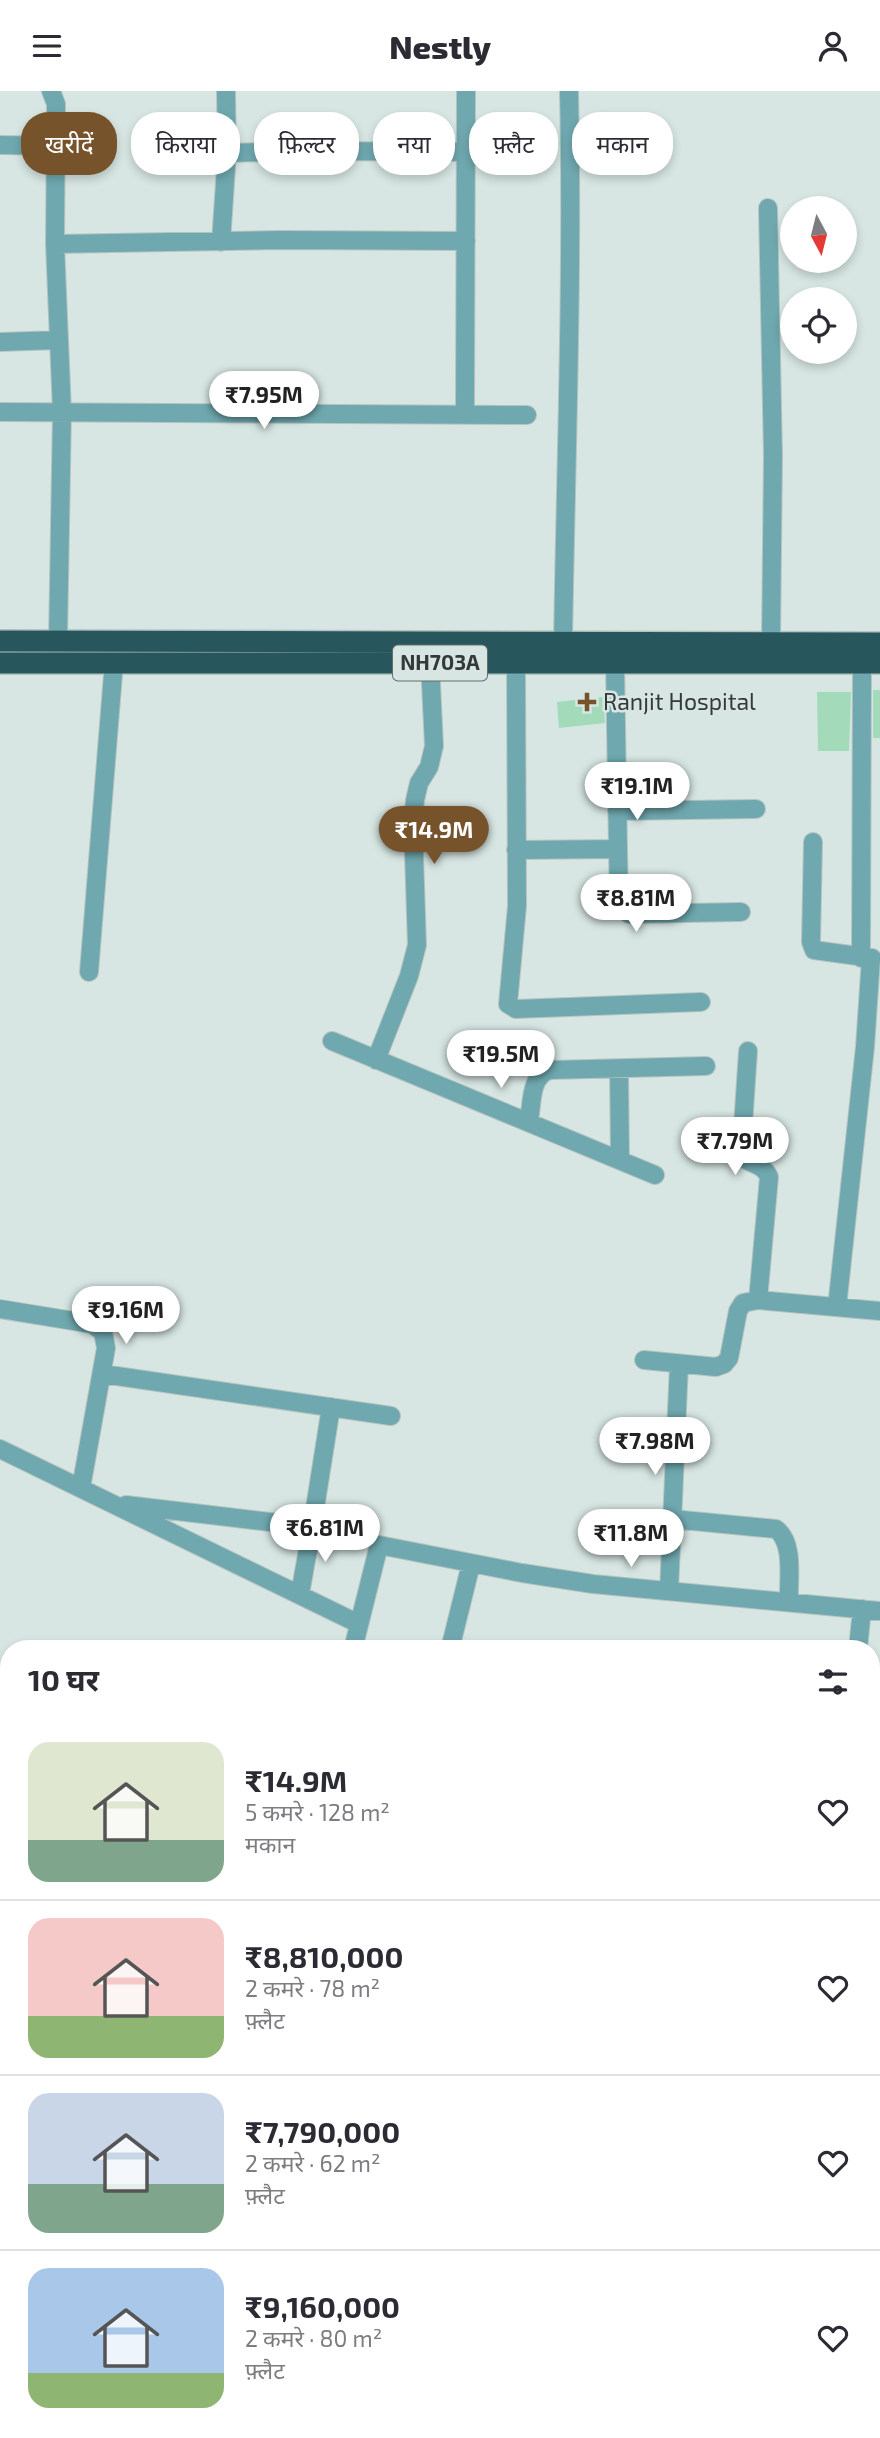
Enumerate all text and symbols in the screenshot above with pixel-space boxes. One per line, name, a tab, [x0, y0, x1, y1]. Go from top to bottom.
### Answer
icon: menu	[28, 27, 66, 65]
text: Nestly	[389, 27, 491, 65]
icon: person	[814, 27, 852, 65]
chip: खरीदें	[21, 112, 117, 175]
chip: किराया	[131, 112, 240, 175]
chip: फ़िल्टर	[254, 112, 359, 175]
chip: नया	[373, 112, 455, 175]
chip: फ़्लैट	[469, 112, 558, 175]
chip: मकान	[572, 112, 673, 175]
north arrow	[780, 196, 858, 273]
map controls	[780, 196, 857, 364]
button: locate	[780, 287, 857, 364]
pin: ₹7.95M	[207, 371, 321, 431]
text: ₹7.95M	[225, 380, 303, 408]
road number: NH703A	[393, 645, 487, 681]
place label: Ranjit Hospital	[603, 687, 756, 715]
marker: Ranjit Hospital	[577, 692, 597, 712]
pin: ₹19.1M	[580, 763, 694, 822]
text: ₹19.1M	[601, 771, 673, 799]
pin: ₹14.9M	[377, 807, 491, 866]
text: ₹14.9M	[395, 815, 473, 843]
pin: ₹8.81M	[579, 875, 693, 934]
text: ₹8.81M	[597, 883, 675, 911]
pin: ₹19.5M	[444, 1031, 558, 1090]
text: ₹19.5M	[463, 1039, 539, 1067]
pin: ₹7.79M	[678, 1117, 792, 1177]
text: ₹7.79M	[697, 1126, 773, 1154]
pin: ₹9.16M	[69, 1287, 183, 1346]
text: ₹9.16M	[88, 1295, 164, 1323]
pin: ₹7.98M	[598, 1417, 712, 1477]
text: ₹7.98M	[615, 1426, 695, 1454]
pin: ₹6.81M	[268, 1505, 382, 1564]
pin: ₹11.8M	[574, 1509, 688, 1569]
text: ₹6.81M	[286, 1513, 364, 1541]
text: ₹11.8M	[594, 1518, 668, 1546]
text: 10 घर	[28, 1661, 99, 1697]
icon: filters	[814, 1663, 852, 1701]
text: ₹14.9M	[245, 1762, 347, 1798]
icon: home	[84, 1770, 168, 1854]
icon: heart	[814, 1793, 852, 1831]
text: 5 कमरे · 128 m²	[245, 1798, 390, 1826]
text: मकान	[245, 1830, 295, 1858]
text: ₹8,810,000	[245, 1938, 403, 1974]
icon: home	[84, 1946, 168, 2030]
icon: heart	[814, 1969, 852, 2007]
text: 2 कमरे · 78 m²	[245, 1974, 380, 2002]
text: फ़्लैट	[245, 2006, 285, 2034]
text: ₹7,790,000	[245, 2113, 400, 2149]
icon: home	[84, 2121, 168, 2205]
icon: heart	[814, 2144, 852, 2182]
text: 2 कमरे · 62 m²	[245, 2149, 380, 2177]
text: फ़्लैट	[245, 2181, 285, 2209]
text: ₹9,160,000	[245, 2288, 400, 2324]
icon: home	[84, 2296, 168, 2380]
icon: heart	[814, 2319, 852, 2357]
text: 2 कमरे · 80 m²	[245, 2324, 382, 2352]
text: फ़्लैट	[245, 2356, 285, 2384]

